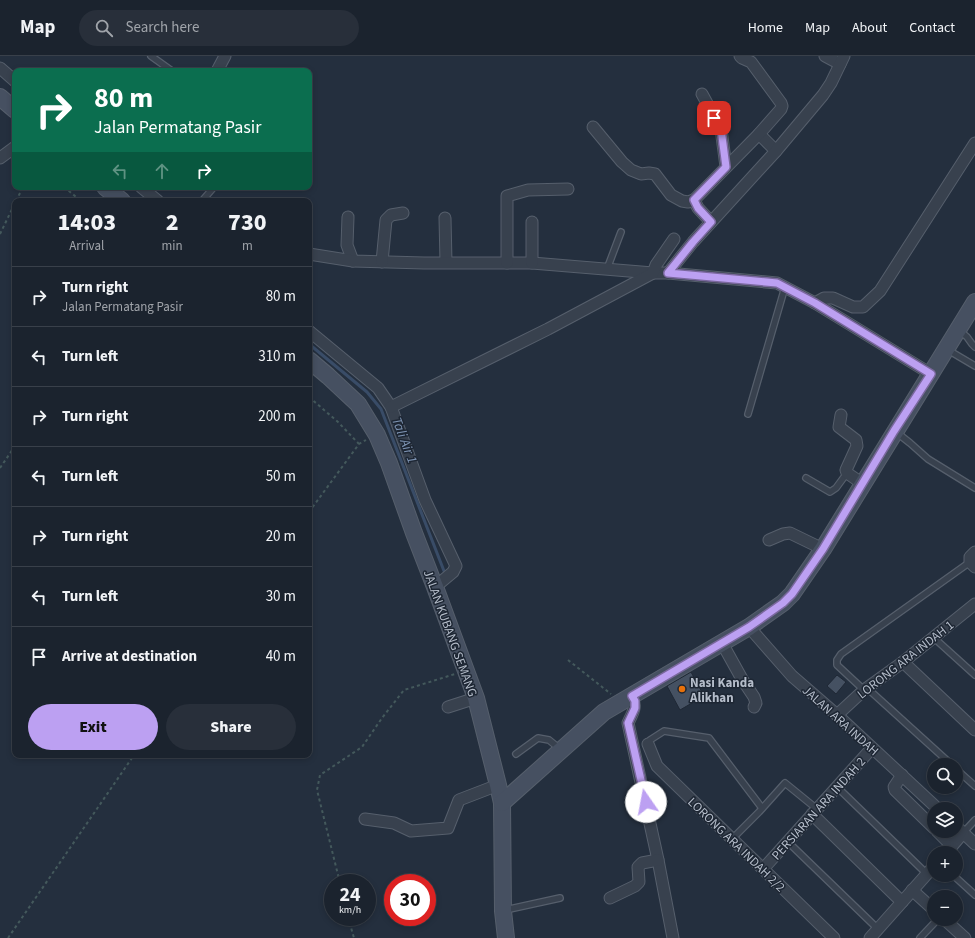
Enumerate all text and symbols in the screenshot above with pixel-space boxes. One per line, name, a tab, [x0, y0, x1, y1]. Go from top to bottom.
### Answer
search box	[79, 10, 359, 46]
text: Map	[20, 14, 55, 41]
icon: search	[93, 17, 115, 39]
text: Search here	[125, 17, 199, 38]
text: Home	[748, 18, 783, 38]
text: Map	[805, 18, 830, 38]
text: About	[852, 18, 887, 38]
text: Contact	[909, 18, 955, 38]
text: 80 m	[94, 78, 153, 118]
icon: right	[28, 84, 80, 136]
pin	[697, 101, 731, 135]
icon: arrive	[703, 107, 725, 129]
text: Jalan Permatang Pasir	[94, 115, 261, 140]
icon: left	[109, 160, 131, 182]
icon: ahead	[151, 160, 173, 182]
icon: right	[193, 160, 215, 182]
text: 14:03	[57, 205, 116, 240]
text: 2	[166, 205, 179, 240]
text: 730	[228, 205, 267, 240]
text: Arrival	[69, 237, 104, 255]
text: min	[162, 237, 183, 255]
text: m	[242, 237, 253, 255]
text: Turn right	[62, 277, 128, 298]
icon: right	[28, 286, 50, 308]
text: 80 m	[266, 286, 296, 307]
text: Jalan Permatang Pasir	[62, 298, 183, 316]
icon: left	[28, 346, 50, 368]
text: Turn left	[62, 346, 118, 367]
text: 310 m	[258, 346, 296, 367]
icon: right	[28, 406, 50, 428]
text: Turn right	[62, 406, 128, 427]
text: 200 m	[258, 406, 296, 427]
water label: Tali Air 1	[386, 414, 422, 466]
icon: left	[28, 466, 50, 488]
text: Turn left	[62, 466, 118, 487]
text: 50 m	[266, 466, 296, 487]
icon: right	[28, 526, 50, 548]
text: Turn right	[62, 526, 128, 547]
text: 20 m	[266, 526, 296, 547]
street label: JALAN KUBANG SEMANG	[419, 567, 481, 699]
icon: left	[28, 586, 50, 608]
text: Turn left	[62, 586, 118, 607]
text: 30 m	[266, 586, 296, 607]
street label: LORONG ARA INDAH 1	[854, 616, 958, 703]
icon: arrive	[28, 646, 50, 668]
text: Arrive at destination	[62, 646, 197, 667]
text: 40 m	[266, 646, 296, 667]
place label: Nasi Kanda Alikhan	[689, 674, 754, 707]
street label: JALAN ARA INDAH	[798, 682, 882, 760]
marker: Nasi Kanda Alikhan	[677, 684, 687, 694]
button: Exit	[28, 704, 158, 750]
button: Share	[166, 704, 296, 750]
street label: PERSIARAN ARA INDAH 2	[768, 753, 870, 864]
map controls	[927, 758, 963, 926]
button: search	[927, 758, 963, 794]
position arrow	[625, 781, 667, 823]
street label: LORONG ARA INDAH 2/2	[684, 793, 789, 896]
button: layers	[927, 802, 963, 838]
button: +	[927, 846, 963, 882]
speed limit sign: 30	[384, 874, 436, 926]
text: 24	[339, 881, 361, 909]
button: −	[927, 890, 963, 926]
text: km/h	[339, 903, 361, 917]

